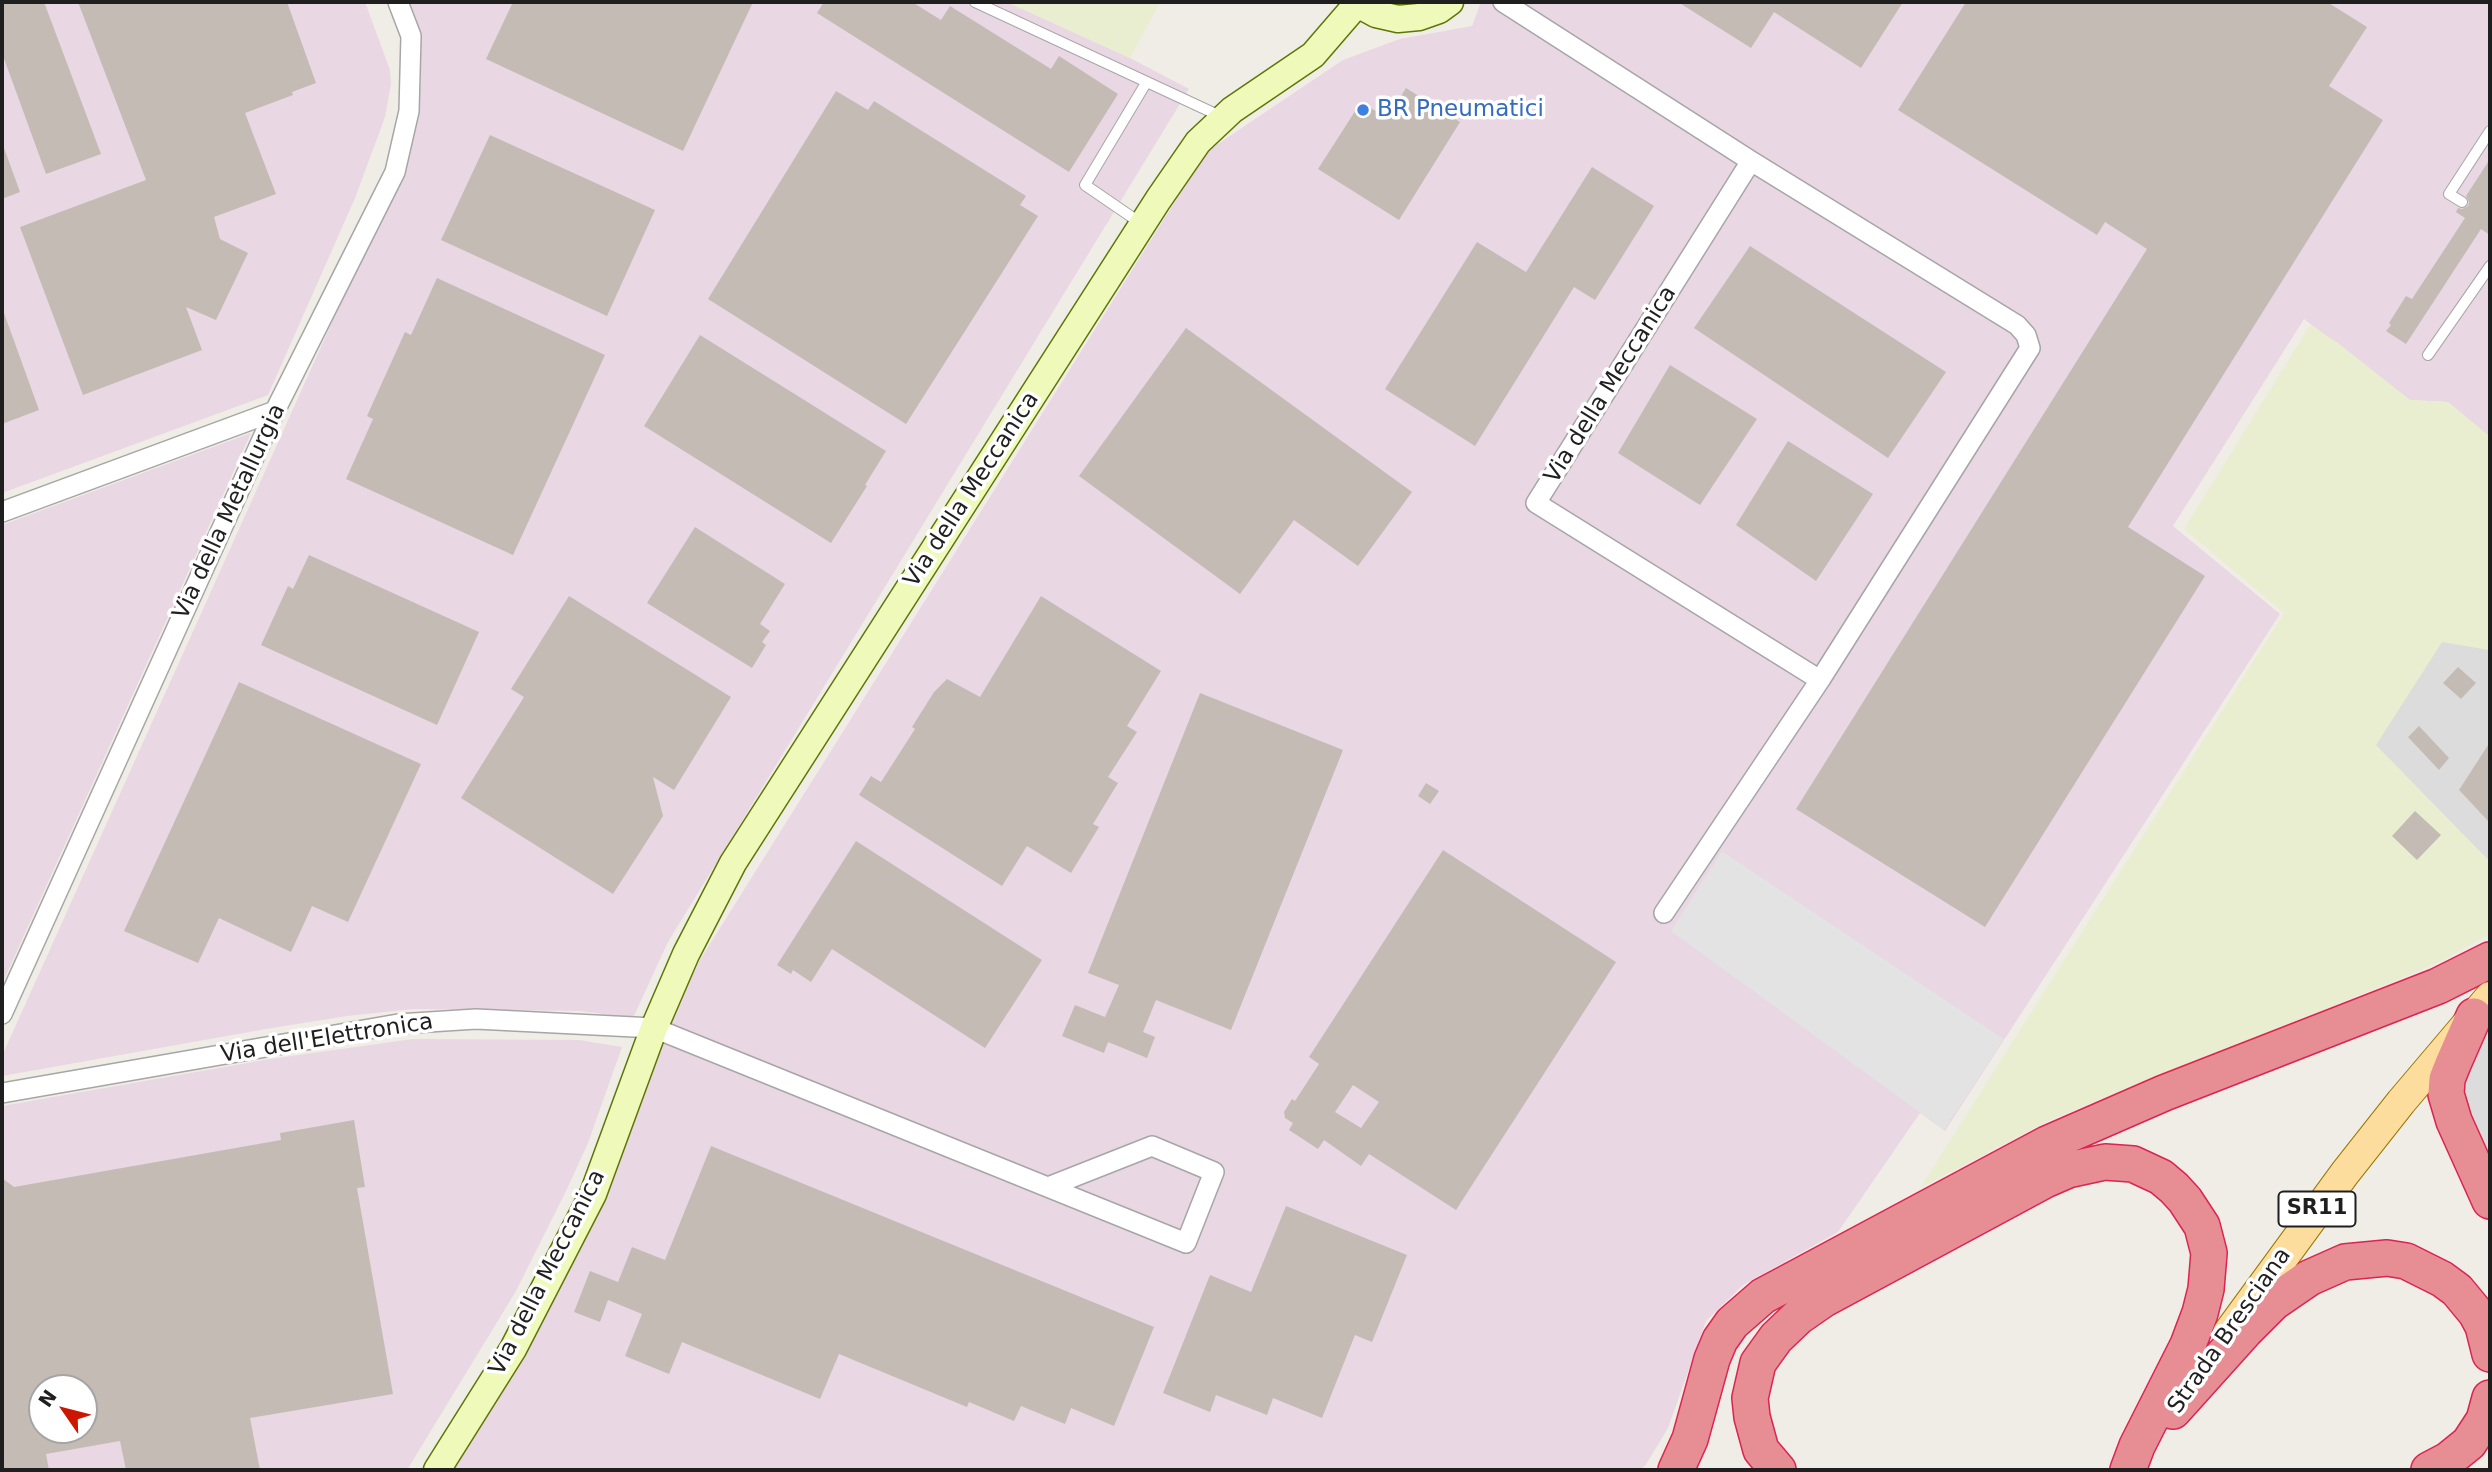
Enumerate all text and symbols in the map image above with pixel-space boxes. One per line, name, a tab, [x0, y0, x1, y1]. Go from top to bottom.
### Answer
place label: BR Pneumatici	[1377, 96, 1544, 124]
marker: BR Pneumatici	[1355, 102, 1371, 118]
street label: Via della Meccanica	[1539, 281, 1683, 489]
street label: Via della Meccanica	[899, 387, 1045, 593]
street label: Via della Metallurgia	[168, 400, 292, 624]
street label: Via dell'Elettronica	[219, 1009, 435, 1069]
street label: Via della Meccanica	[484, 1166, 612, 1380]
road number: SR11	[2278, 1192, 2356, 1226]
street label: Strada Bresciana	[2163, 1243, 2297, 1419]
north arrow	[28, 1374, 98, 1444]
text: N	[34, 1385, 61, 1411]

